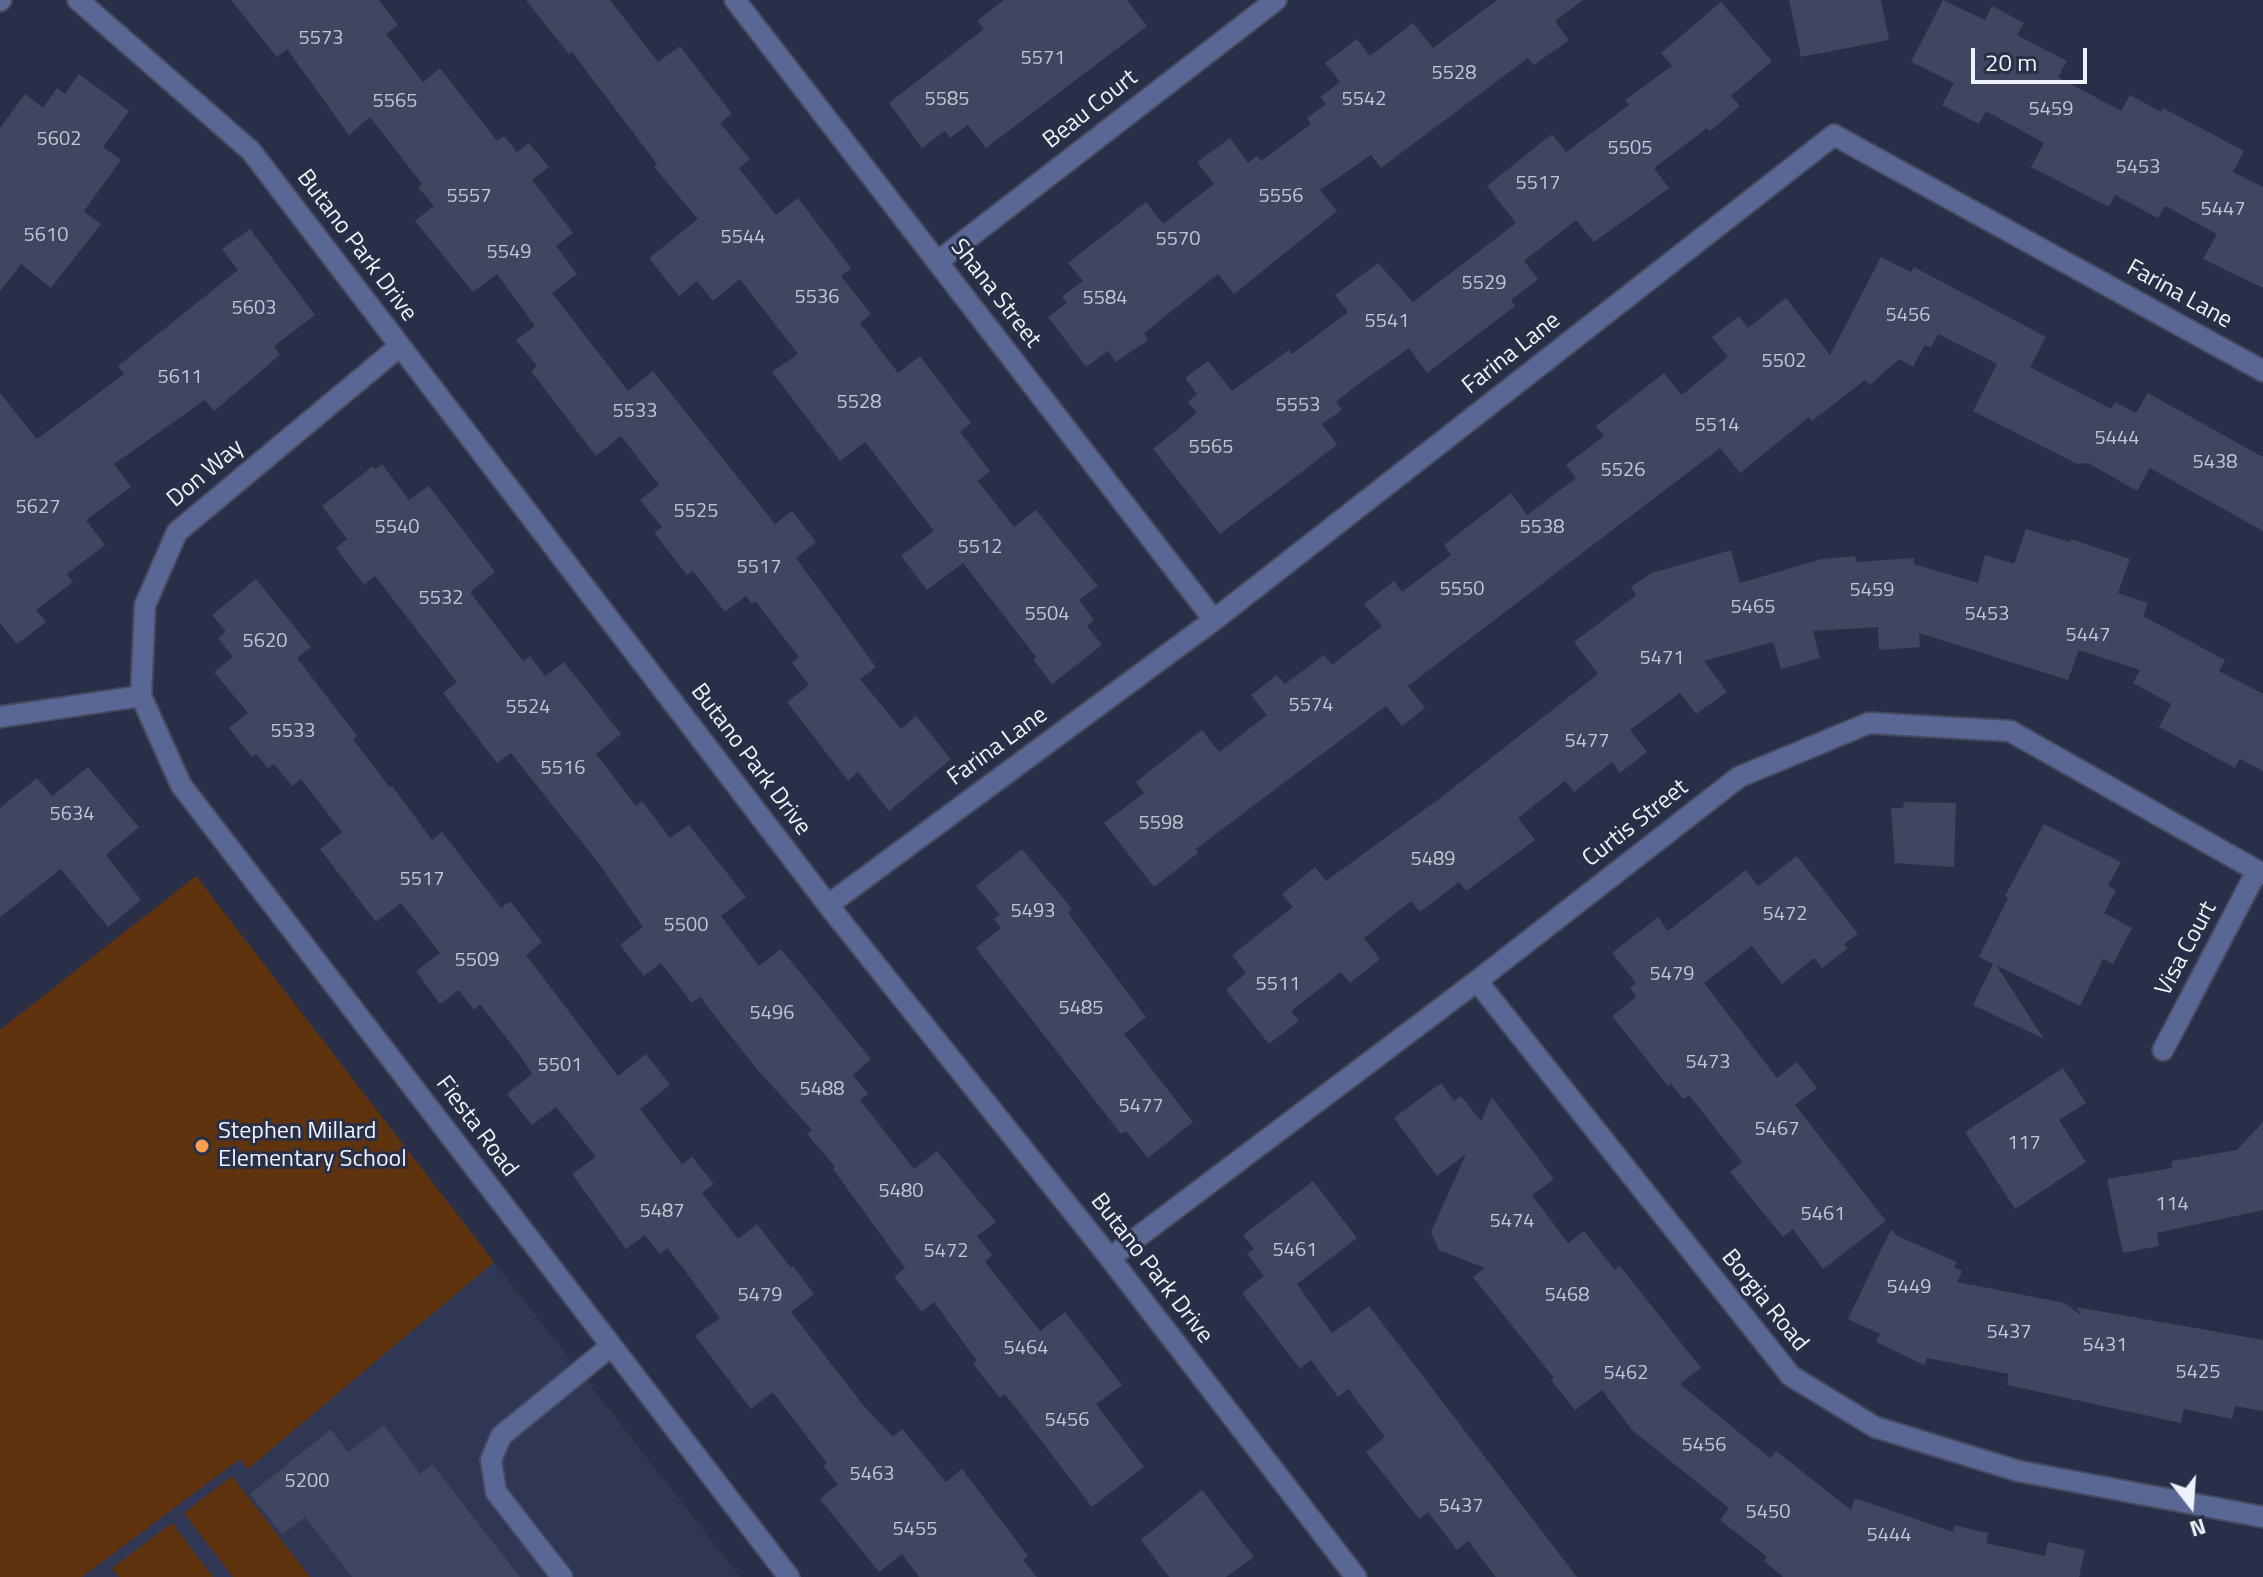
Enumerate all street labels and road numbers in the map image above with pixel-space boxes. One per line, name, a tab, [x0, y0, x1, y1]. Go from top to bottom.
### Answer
street label: Beau Court	[1038, 64, 1144, 156]
street label: Butano Park Drive	[290, 164, 422, 328]
street label: Shana Street	[944, 234, 1046, 354]
street label: Farina Lane	[2121, 254, 2237, 336]
street label: Farina Lane	[1457, 307, 1567, 401]
street label: Don Way	[162, 434, 250, 514]
street label: Butano Park Drive	[684, 678, 816, 842]
street label: Farina Lane	[943, 701, 1053, 793]
street label: Curtis Street	[1578, 774, 1694, 874]
street label: Visa Court	[2150, 897, 2224, 1001]
street label: Fiesta Road	[429, 1071, 523, 1183]
street label: Butano Park Drive	[1083, 1188, 1219, 1350]
street label: Borgia Road	[1714, 1244, 1814, 1358]

